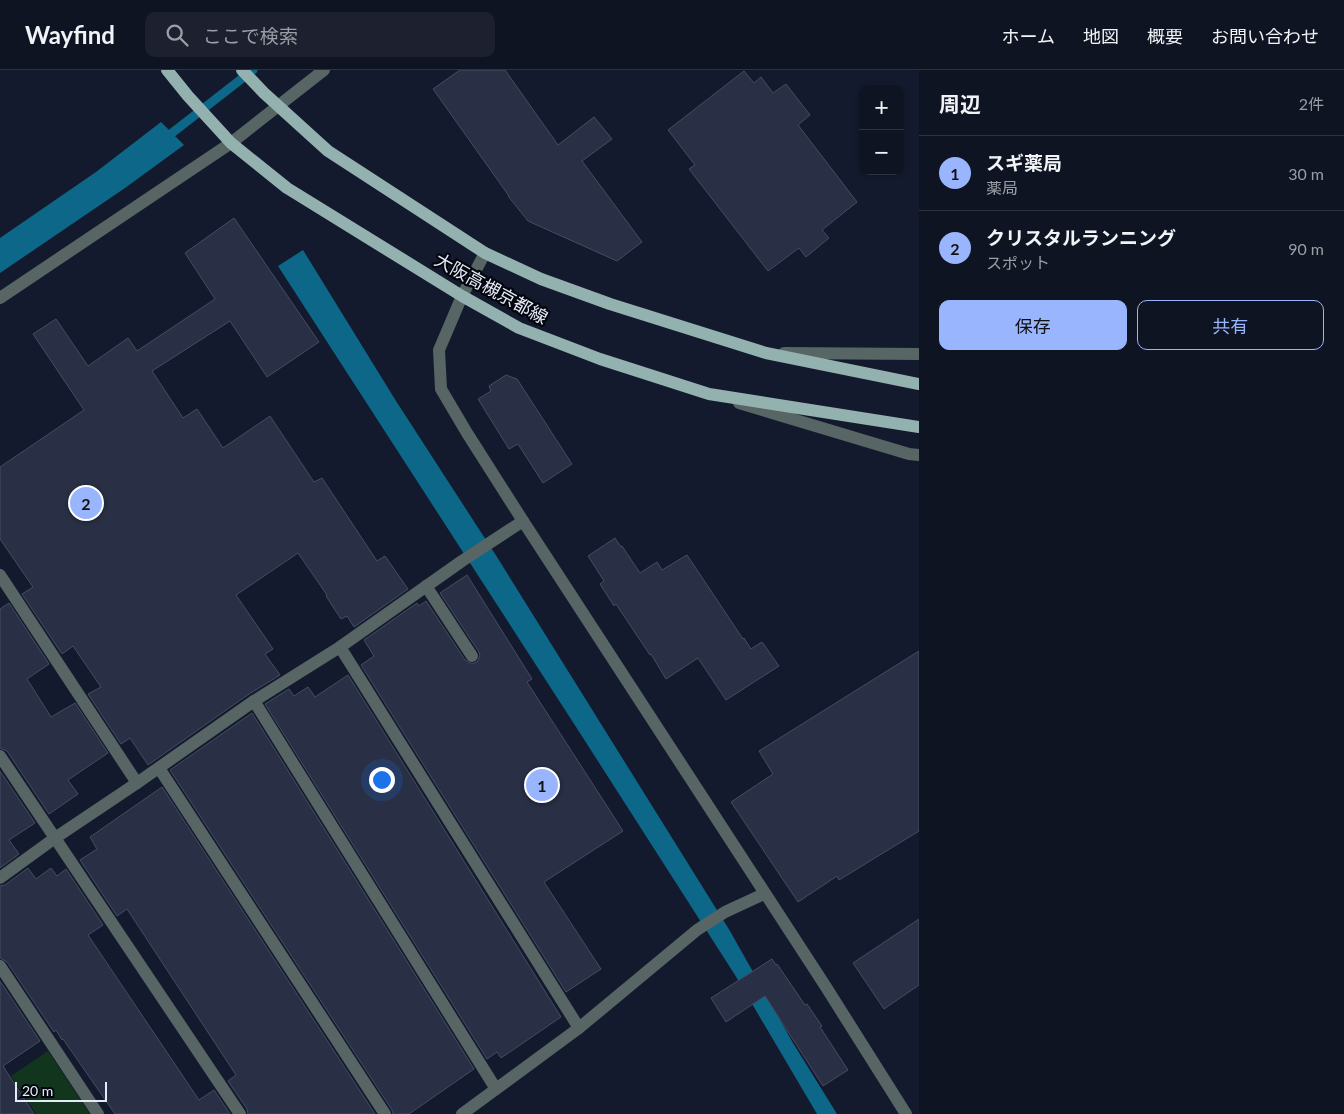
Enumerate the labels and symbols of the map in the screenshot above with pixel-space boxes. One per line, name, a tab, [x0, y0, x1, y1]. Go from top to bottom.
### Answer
street label: 大阪高槻京都線	[431, 248, 552, 328]
pin: 2	[70, 484, 102, 522]
pin: 1	[526, 766, 558, 804]
your location	[369, 767, 395, 793]
scale bar	[15, 1079, 108, 1102]

